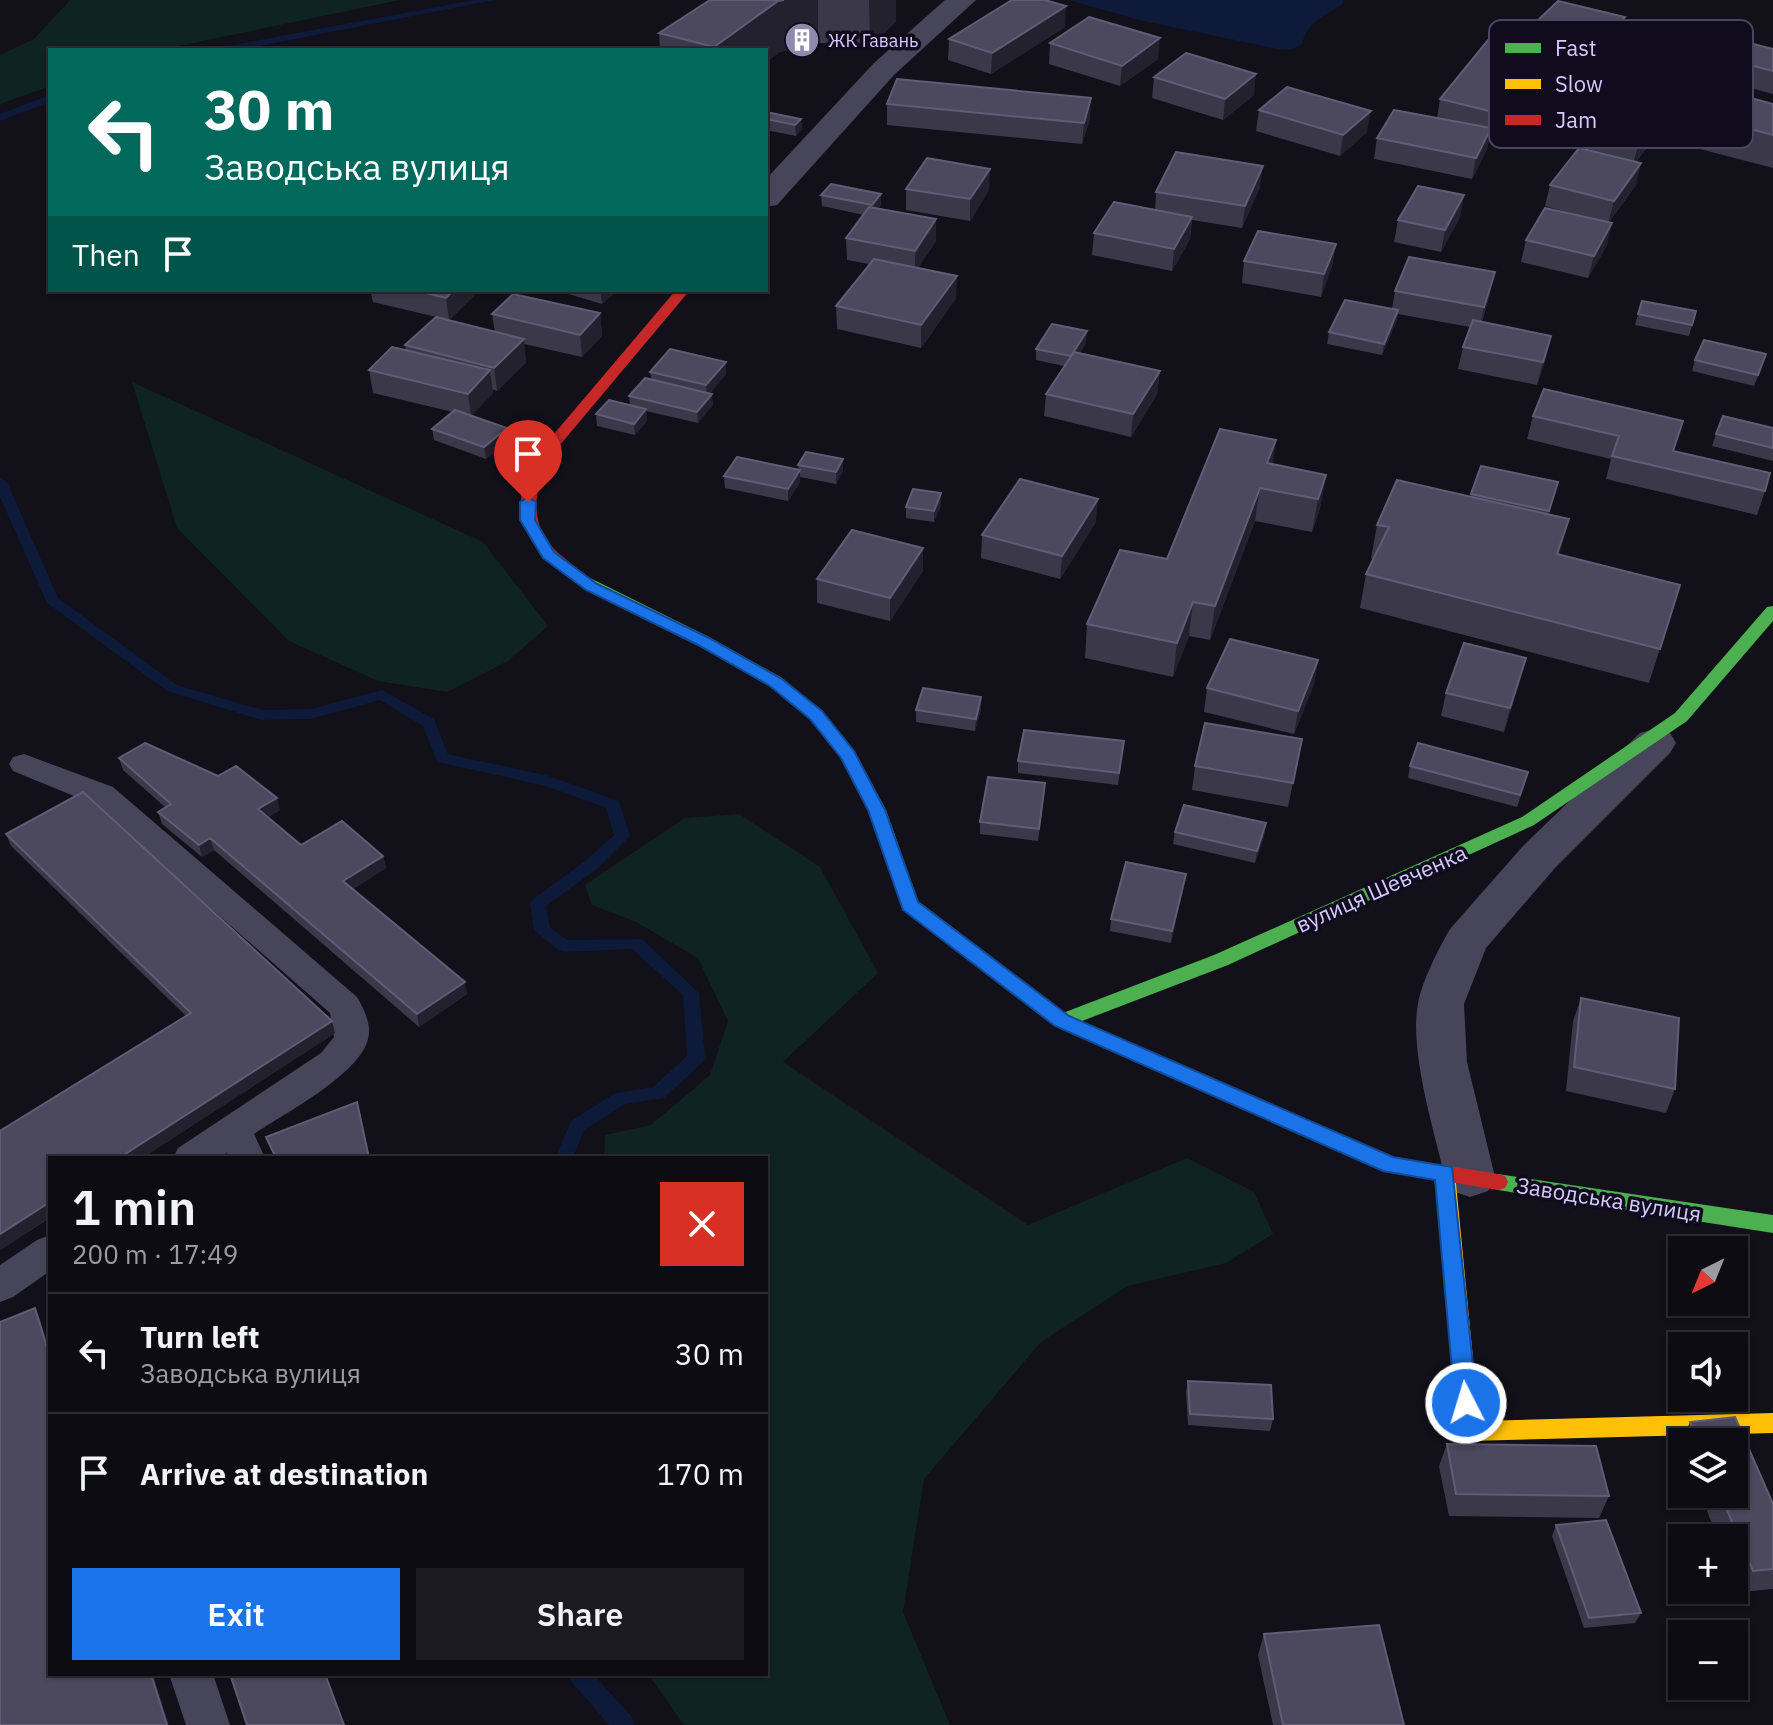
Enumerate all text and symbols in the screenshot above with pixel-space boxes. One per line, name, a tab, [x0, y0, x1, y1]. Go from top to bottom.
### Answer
legend	[1489, 20, 1753, 148]
building icon: ЖК Гавань	[783, 21, 821, 59]
place label: ЖК Гавань	[828, 29, 918, 52]
text: Fast	[1555, 33, 1596, 62]
text: Slow	[1555, 69, 1603, 98]
text: 30 m	[204, 73, 334, 145]
icon: left	[72, 80, 176, 184]
text: Jam	[1555, 105, 1597, 134]
text: Заводська вулиця	[204, 143, 510, 190]
icon: arrive	[156, 232, 200, 276]
text: Then	[72, 235, 140, 274]
pin	[494, 420, 562, 502]
icon: arrive	[506, 432, 550, 476]
street label: вулиця Шевченка	[1291, 837, 1471, 939]
street label: Заводська вулиця	[1514, 1170, 1704, 1228]
text: 1 min	[72, 1176, 196, 1238]
button: close	[660, 1182, 744, 1266]
north arrow	[1668, 1236, 1748, 1316]
map controls	[1668, 1236, 1748, 1700]
text: 200 m · 17:49	[72, 1237, 238, 1271]
text: Turn left	[140, 1317, 259, 1356]
icon: left	[72, 1331, 116, 1375]
button: sound	[1668, 1332, 1748, 1412]
text: 30 m	[675, 1334, 744, 1373]
text: Заводська вулиця	[140, 1356, 361, 1390]
position arrow	[1424, 1361, 1508, 1445]
button: layers	[1668, 1428, 1748, 1508]
icon: arrive	[72, 1451, 116, 1495]
text: Arrive at destination	[140, 1454, 428, 1493]
text: 170 m	[657, 1454, 744, 1493]
button: +	[1668, 1524, 1748, 1604]
button: Exit	[72, 1568, 400, 1660]
button: Share	[416, 1568, 744, 1660]
button: −	[1668, 1620, 1748, 1700]

